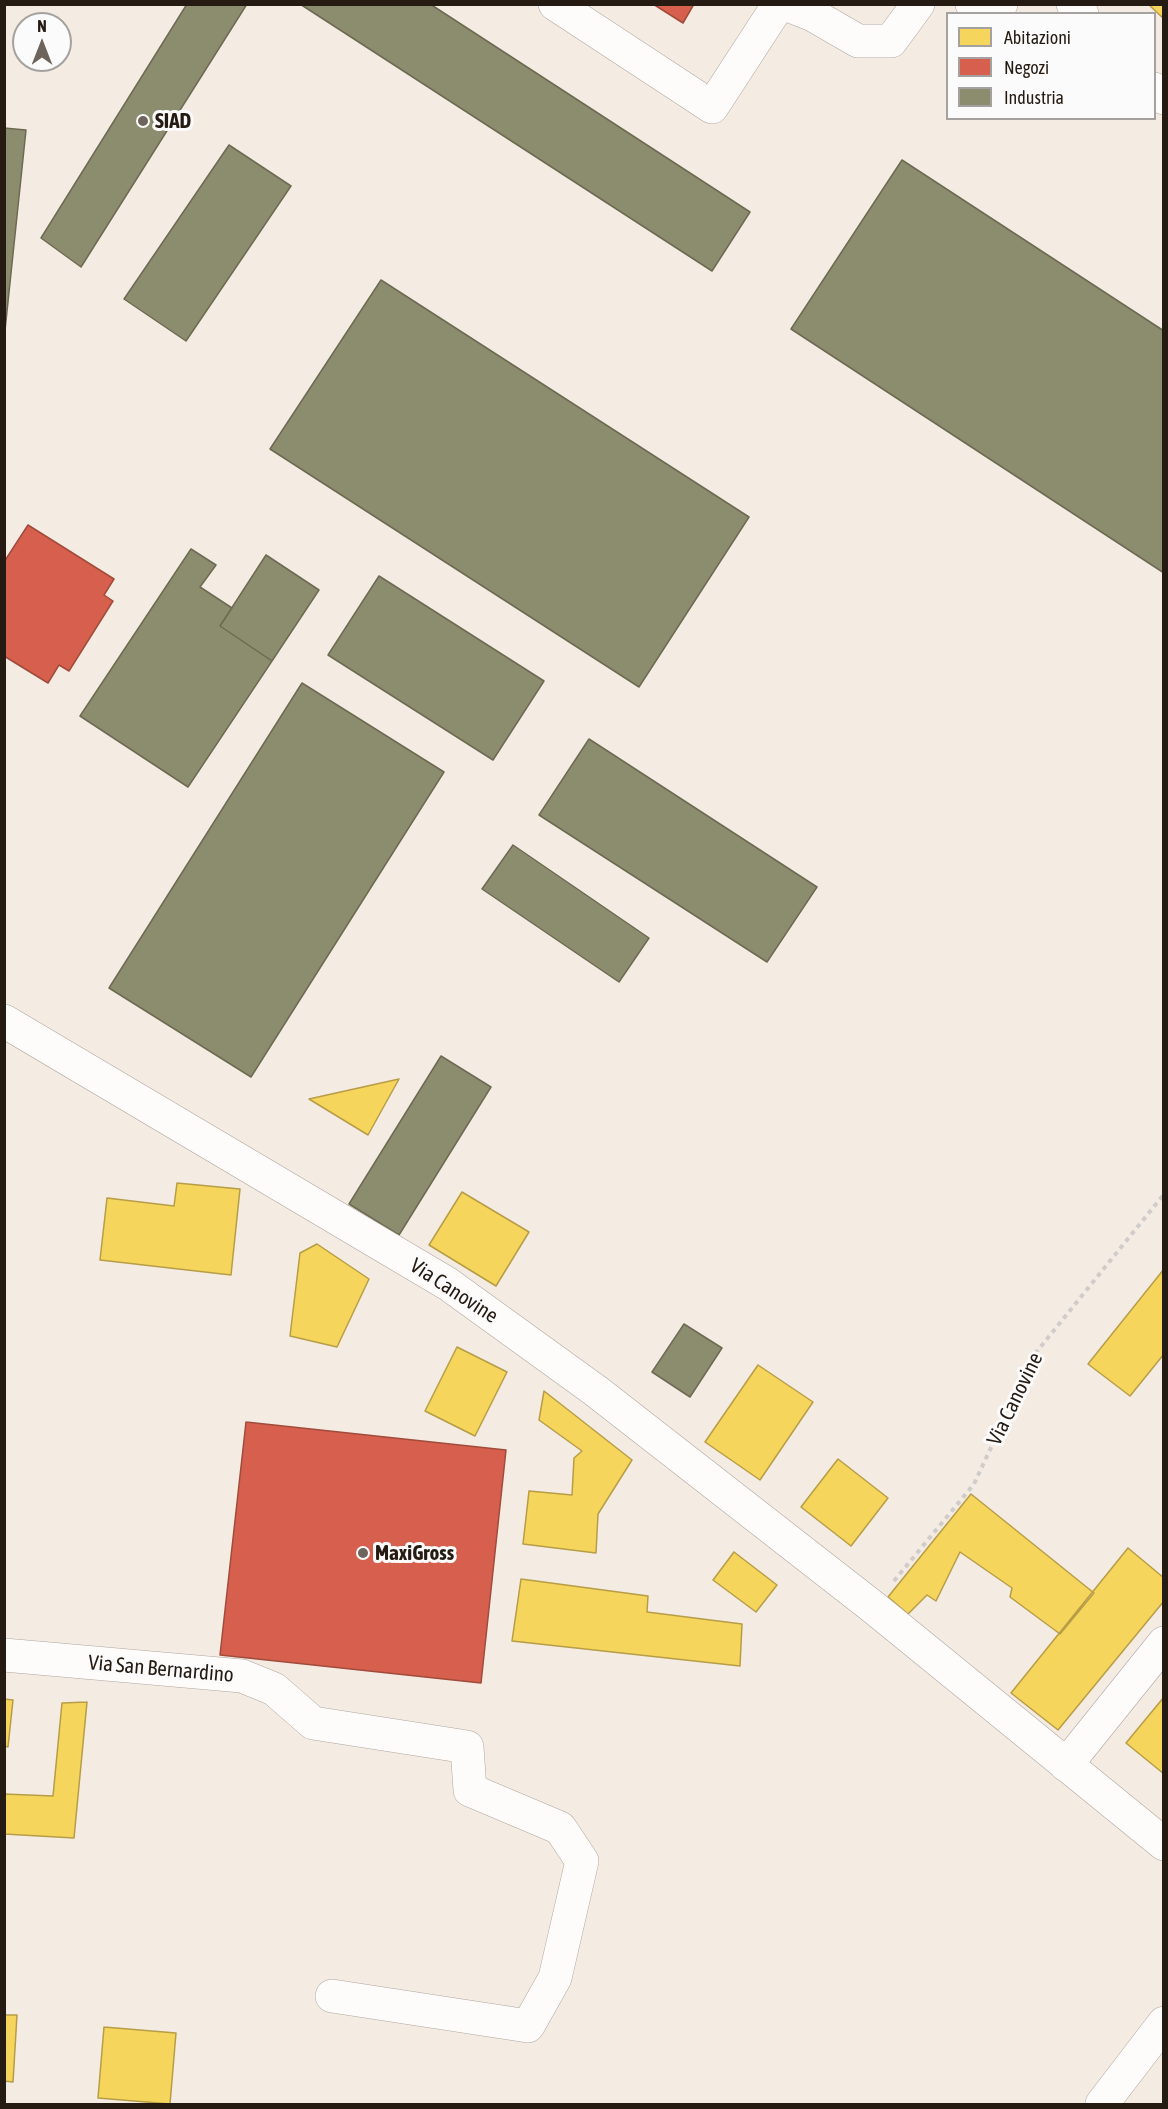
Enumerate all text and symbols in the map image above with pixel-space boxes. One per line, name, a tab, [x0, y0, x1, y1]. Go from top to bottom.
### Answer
north arrow	[12, 12, 72, 72]
legend	[946, 12, 1156, 120]
text: N	[37, 17, 47, 35]
text: Abitazioni	[1004, 27, 1071, 48]
text: Negozi	[1004, 57, 1049, 78]
text: Industria	[1004, 87, 1064, 108]
place label: SIAD	[155, 108, 191, 134]
marker: SIAD	[136, 114, 150, 128]
street label: Via Canovine	[405, 1253, 503, 1329]
street label: Via Canovine	[982, 1349, 1048, 1449]
place label: MaxiGross	[375, 1540, 454, 1566]
marker: MaxiGross	[356, 1546, 370, 1560]
street label: Via San Bernardino	[87, 1650, 235, 1688]

